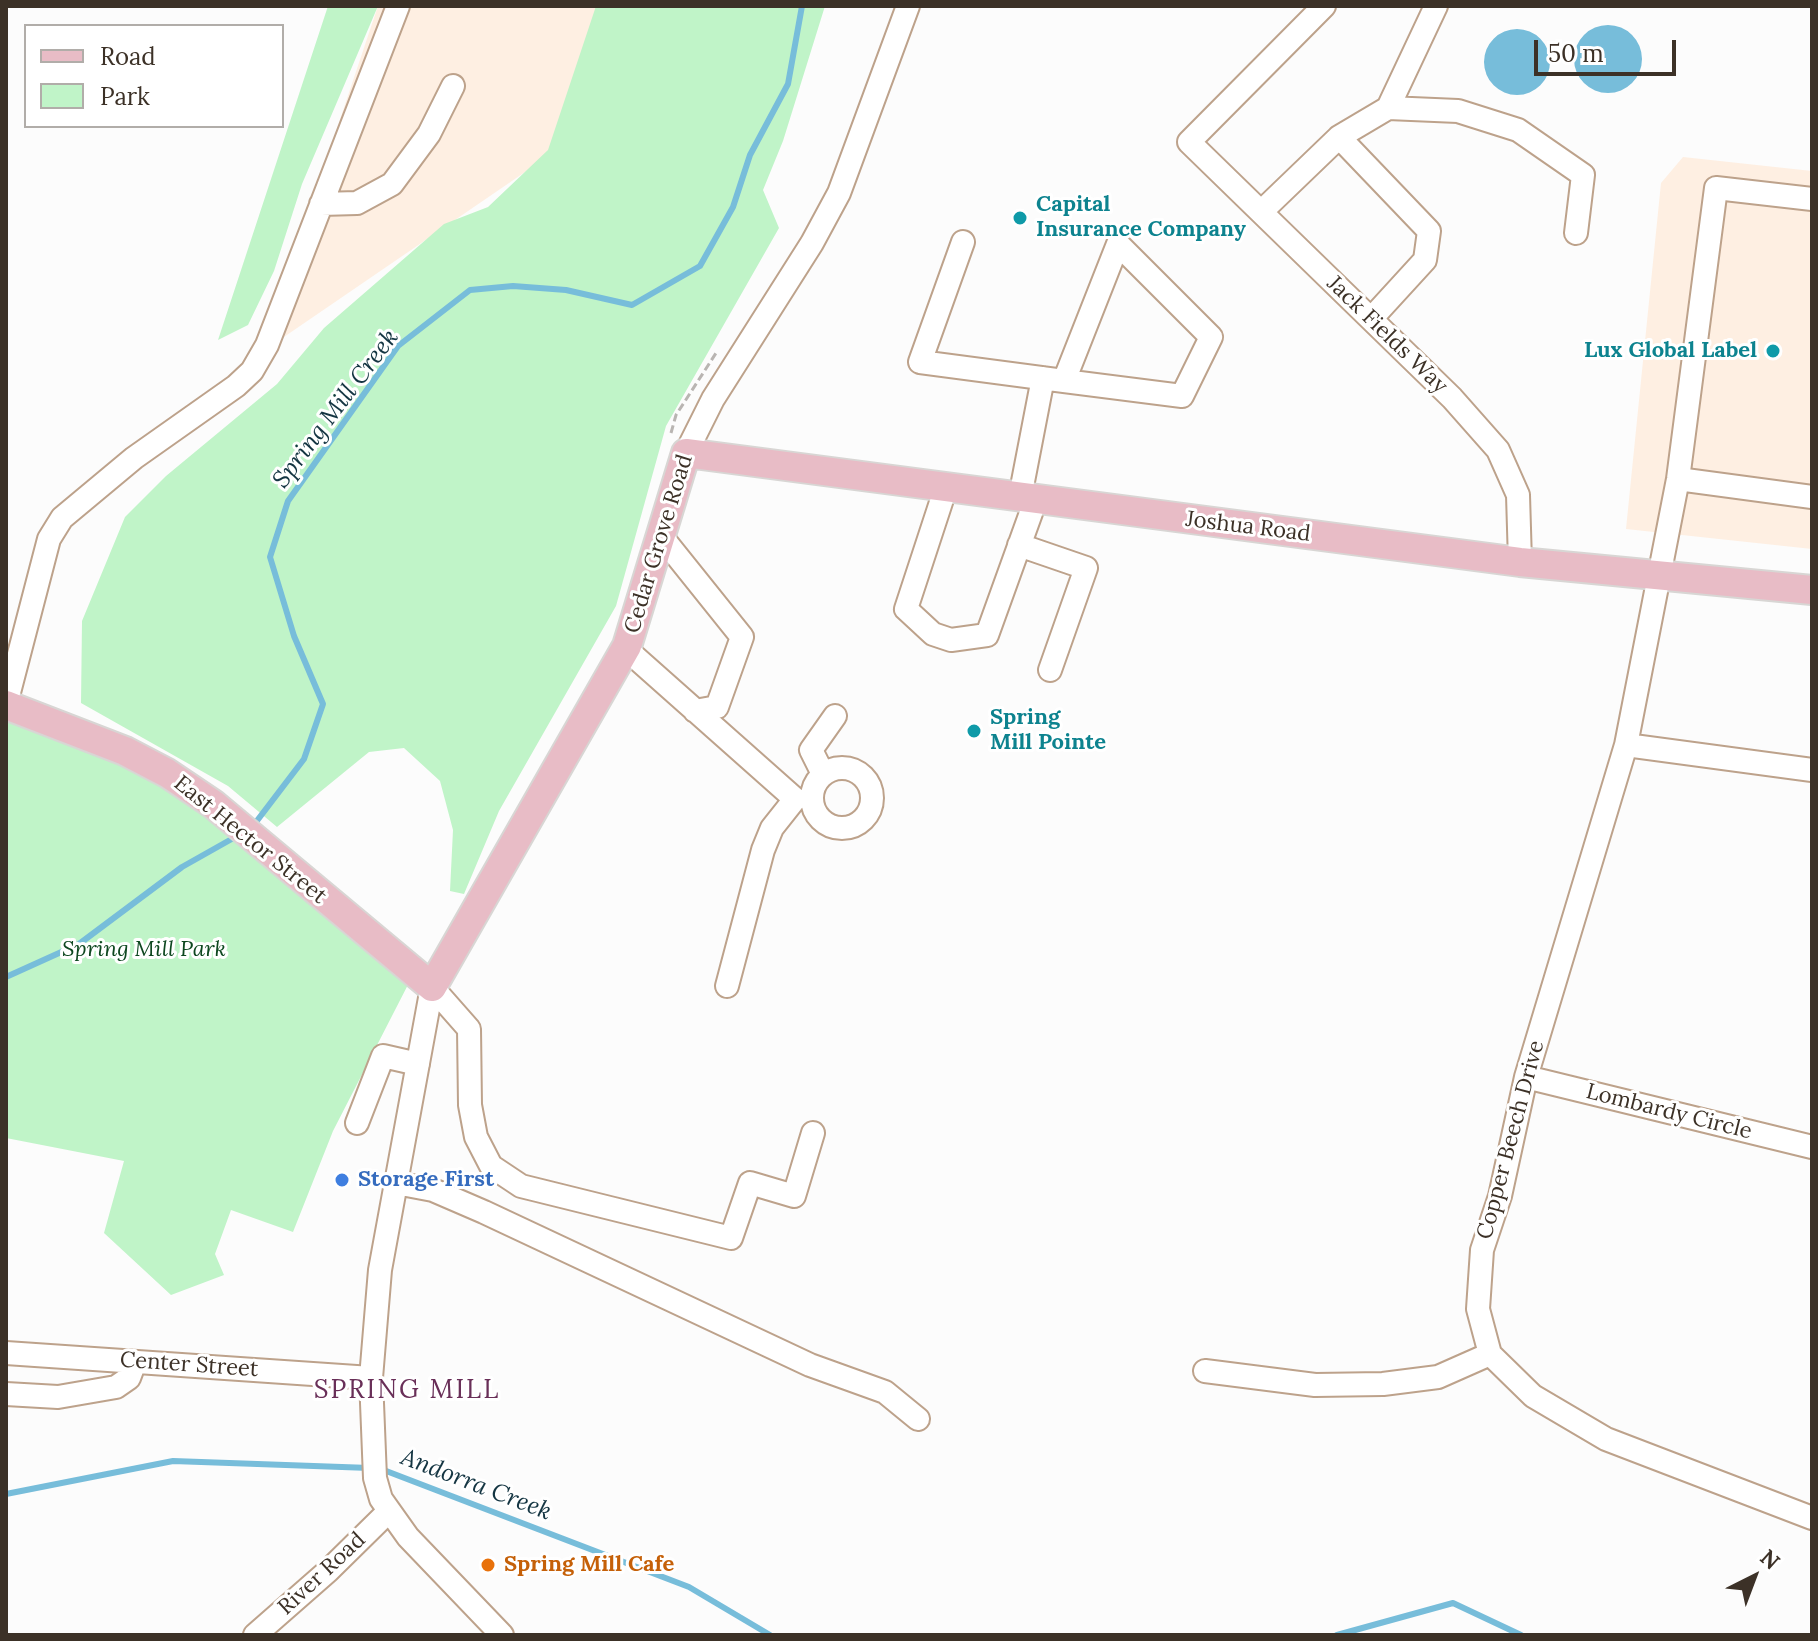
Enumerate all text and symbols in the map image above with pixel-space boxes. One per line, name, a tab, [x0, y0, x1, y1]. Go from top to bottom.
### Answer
legend	[24, 24, 284, 128]
scale bar	[1538, 24, 1680, 74]
text: 50 m	[1548, 38, 1604, 69]
text: Road	[100, 41, 156, 72]
text: Park	[100, 81, 150, 112]
place label: Capital Insurance Company	[1036, 192, 1246, 244]
marker: Capital Insurance Company	[1011, 209, 1029, 227]
street label: Jack Fields Way	[1321, 271, 1453, 399]
water label: Spring Mill Creek	[267, 324, 405, 494]
place label: Lux Global Label	[1584, 338, 1757, 364]
marker: Lux Global Label	[1764, 342, 1782, 360]
street label: Cedar Grove Road	[619, 451, 699, 637]
street label: Joshua Road	[1184, 506, 1312, 548]
place label: Spring Mill Pointe	[990, 705, 1106, 756]
marker: Spring Mill Pointe	[965, 722, 983, 740]
street label: East Hector Street	[168, 770, 332, 910]
park label: Spring Mill Park	[62, 937, 226, 963]
street label: Copper Beech Drive	[1472, 1038, 1550, 1242]
street label: Lombardy Circle	[1583, 1079, 1755, 1145]
place label: Storage First	[358, 1167, 494, 1193]
marker: Storage First	[333, 1171, 351, 1189]
street label: Center Street	[119, 1347, 259, 1383]
district label: SPRING MILL	[314, 1375, 500, 1407]
water label: Andorra Creek	[397, 1443, 555, 1527]
street label: River Road	[273, 1527, 371, 1621]
north arrow	[1714, 1537, 1794, 1617]
text: N	[1754, 1543, 1786, 1575]
place label: Spring Mill Cafe	[504, 1552, 674, 1578]
marker: Spring Mill Cafe	[479, 1556, 497, 1574]

